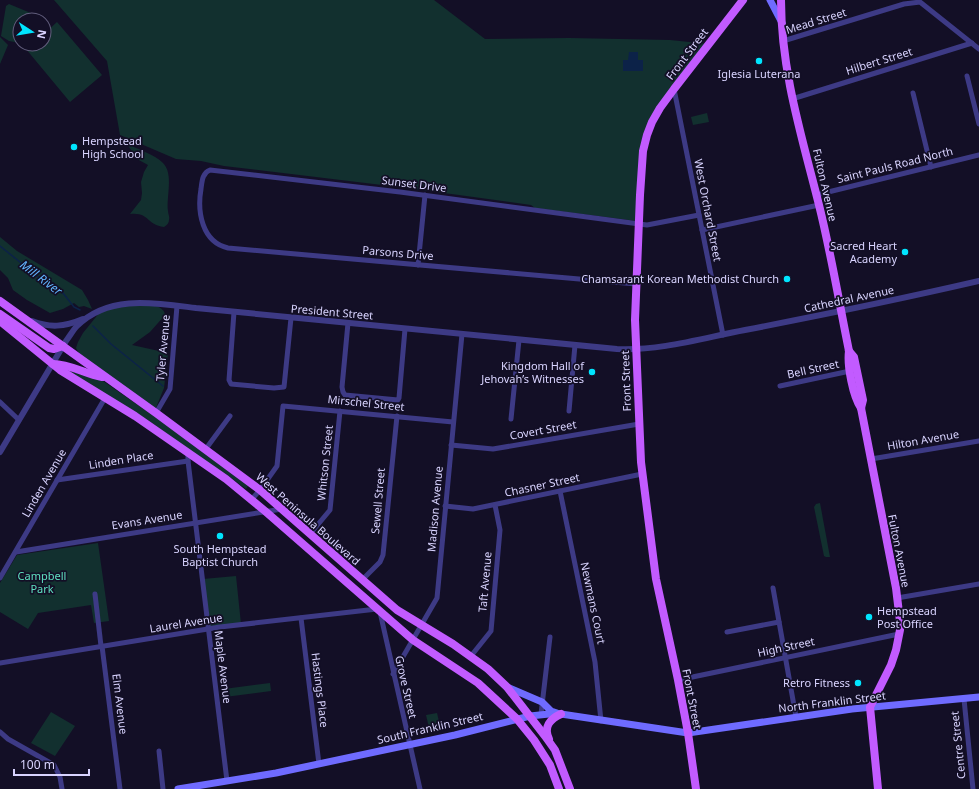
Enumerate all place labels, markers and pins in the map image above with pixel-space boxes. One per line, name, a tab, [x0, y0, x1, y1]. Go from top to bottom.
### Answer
marker: Iglesia Luterana	[754, 56, 764, 66]
place label: Iglesia Luterana	[718, 66, 800, 81]
place label: Hempstead High School	[82, 133, 144, 161]
marker: Hempstead High School	[69, 142, 79, 152]
place label: Sacred Heart Academy	[830, 238, 897, 266]
marker: Sacred Heart Academy	[900, 247, 910, 257]
place label: Chamsarant Korean Methodist Church	[581, 271, 779, 286]
marker: Chamsarant Korean Methodist Church	[782, 274, 792, 284]
place label: Kingdom Hall of Jehovah’s Witnesses	[480, 358, 585, 386]
marker: Kingdom Hall of Jehovah’s Witnesses	[587, 367, 597, 377]
marker: South Hempstead Baptist Church	[215, 531, 225, 541]
place label: South Hempstead Baptist Church	[174, 541, 266, 569]
place label: Hempstead Post Office	[877, 603, 937, 631]
marker: Hempstead Post Office	[864, 612, 874, 622]
place label: Retro Fitness	[783, 675, 850, 690]
marker: Retro Fitness	[853, 678, 863, 688]

